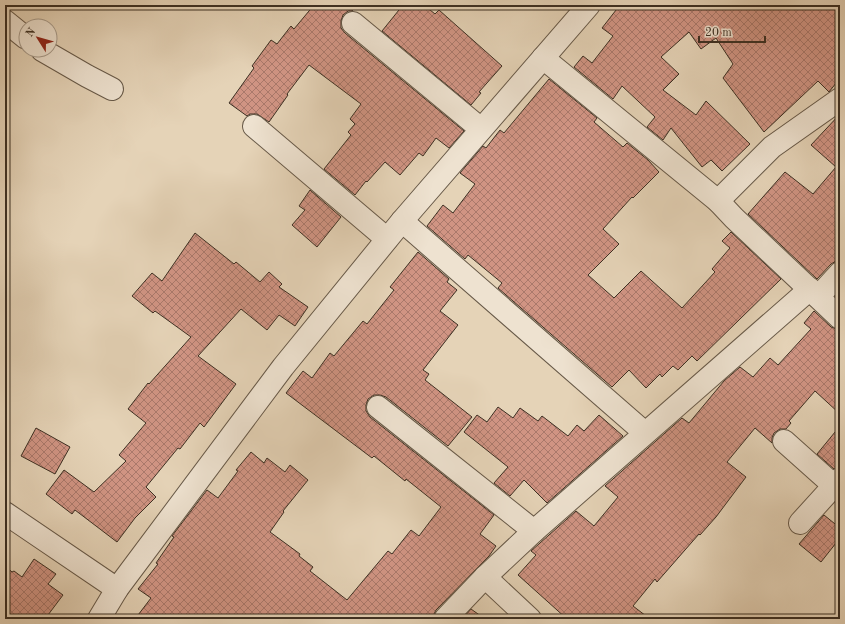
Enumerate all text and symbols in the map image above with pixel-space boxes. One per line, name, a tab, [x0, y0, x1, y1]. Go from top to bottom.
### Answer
north arrow	[18, 18, 58, 58]
scale bar	[699, 18, 765, 44]
text: N	[24, 26, 38, 40]
text: 20 m	[705, 27, 732, 39]

